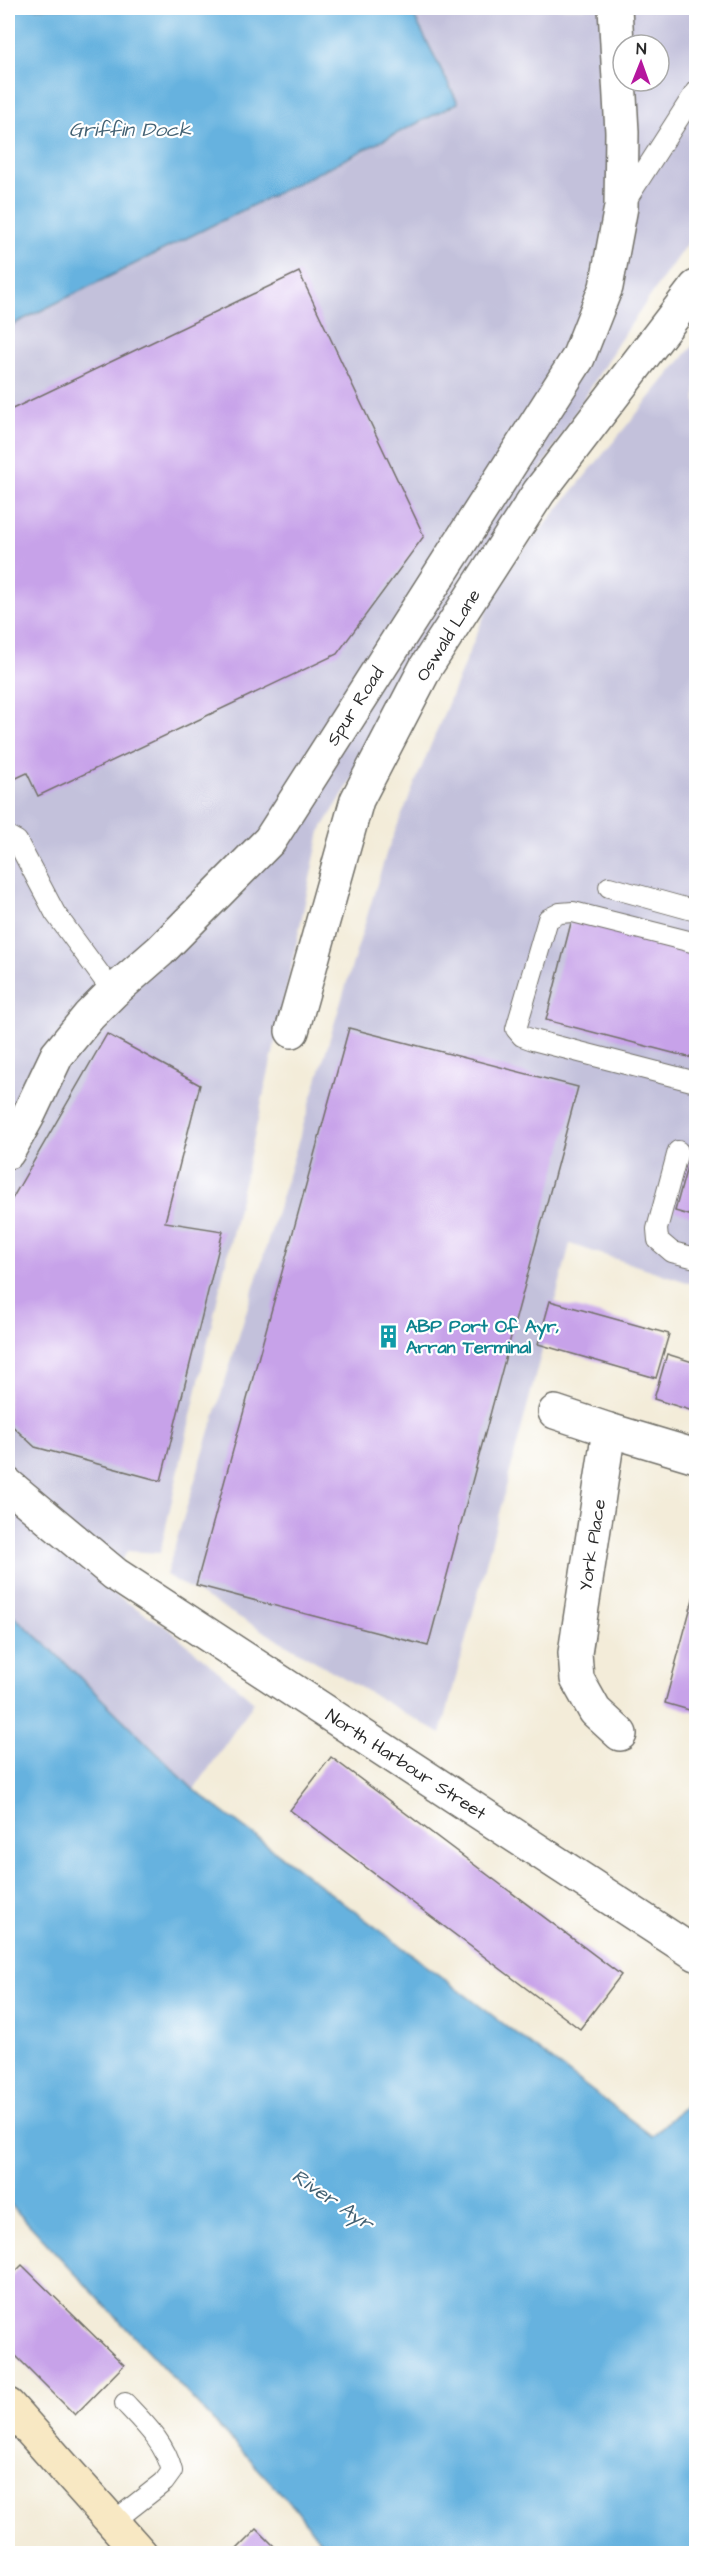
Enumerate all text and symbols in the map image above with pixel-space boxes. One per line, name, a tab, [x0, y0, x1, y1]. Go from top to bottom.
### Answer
north arrow	[611, 33, 671, 93]
text: N	[636, 38, 646, 60]
water label: Griffin Dock	[69, 116, 192, 144]
street label: Oswald Lane	[410, 584, 487, 686]
street label: Spur Road	[321, 662, 390, 750]
place label: ABP Port Of Ayr, Arran Terminal	[406, 1314, 560, 1360]
building icon: ABP Port Of Ayr, Arran Terminal	[375, 1323, 401, 1349]
street label: York Place	[573, 1497, 612, 1593]
street label: North Harbour Street	[321, 1703, 491, 1826]
water label: River Ayr	[286, 2162, 380, 2239]

